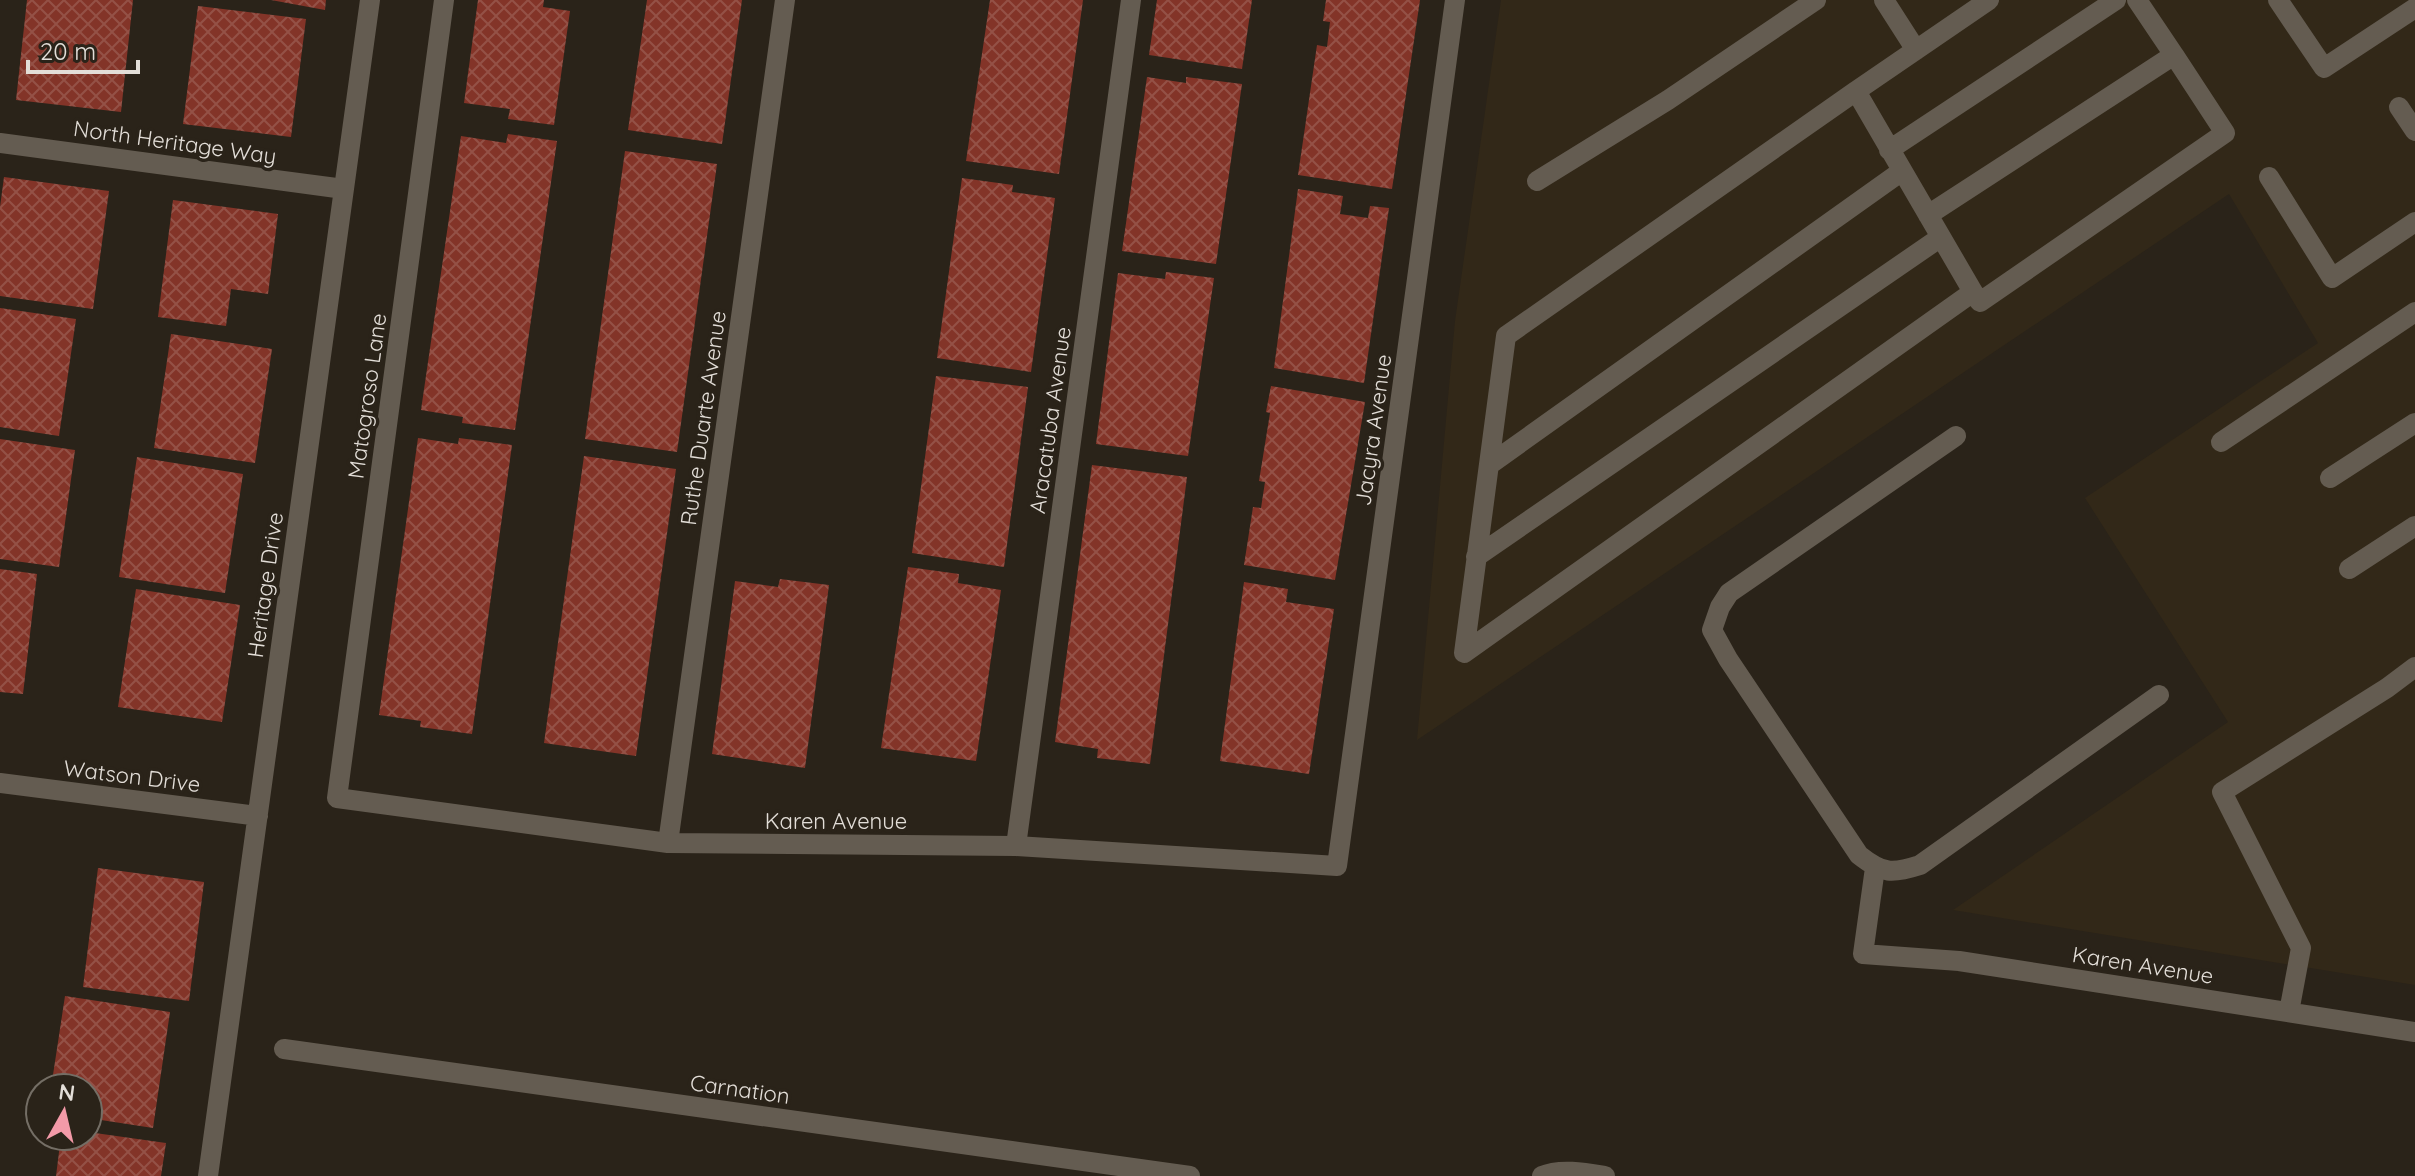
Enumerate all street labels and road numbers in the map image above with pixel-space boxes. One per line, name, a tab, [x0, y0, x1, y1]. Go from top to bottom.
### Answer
street label: North Heritage Way	[72, 114, 278, 170]
street label: Ruthe Duarte Avenue	[674, 309, 732, 527]
street label: Matogroso Lane	[342, 311, 392, 481]
street label: Aracatuba Avenue	[1023, 325, 1077, 515]
street label: Jacyra Avenue	[1349, 352, 1397, 508]
street label: Heritage Drive	[241, 510, 289, 660]
street label: Watson Drive	[62, 754, 202, 798]
street label: Karen Avenue	[765, 807, 907, 835]
street label: Karen Avenue	[2070, 940, 2216, 990]
street label: Carnation	[688, 1068, 792, 1110]

